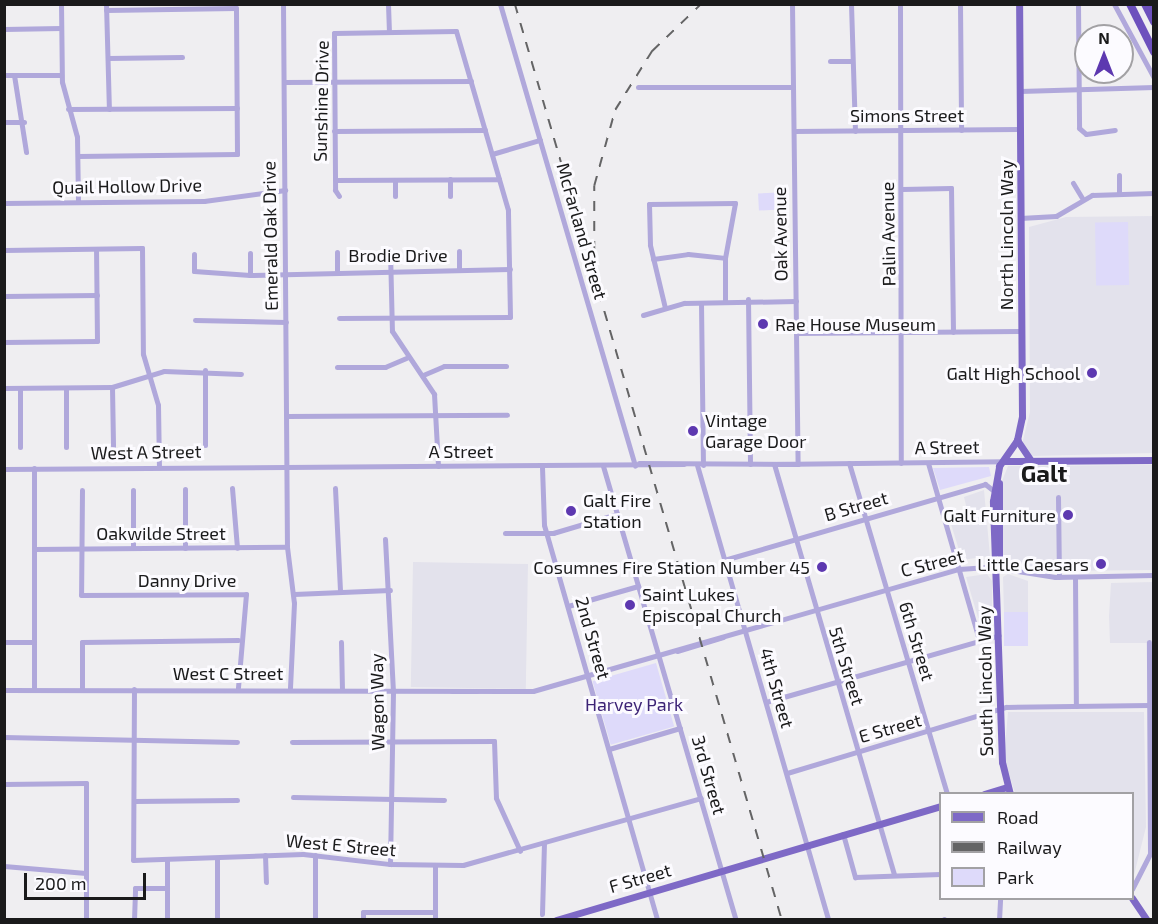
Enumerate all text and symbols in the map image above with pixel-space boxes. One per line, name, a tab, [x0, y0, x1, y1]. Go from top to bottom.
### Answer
north arrow	[1074, 24, 1134, 84]
text: N	[1098, 28, 1110, 47]
street label: Sunshine Drive	[309, 40, 333, 162]
street label: Simons Street	[850, 104, 964, 126]
street label: McFarland Street	[552, 160, 612, 302]
street label: North Lincoln Way	[995, 160, 1017, 310]
street label: Emerald Oak Drive	[258, 161, 282, 311]
street label: Quail Hollow Drive	[51, 174, 203, 198]
street label: Palin Avenue	[876, 181, 900, 287]
street label: Oak Avenue	[768, 186, 792, 282]
street label: Brodie Drive	[348, 244, 448, 266]
place label: Rae House Museum	[775, 313, 936, 335]
marker: Rae House Museum	[756, 317, 770, 331]
place label: Galt High School	[947, 362, 1080, 384]
marker: Galt High School	[1085, 366, 1099, 380]
place label: Vintage Garage Door	[705, 410, 807, 452]
marker: Vintage Garage Door	[686, 424, 700, 438]
street label: A Street	[914, 436, 980, 458]
street label: West A Street	[90, 440, 202, 464]
street label: A Street	[428, 440, 494, 462]
district label: Galt	[1021, 459, 1067, 487]
street label: B Street	[822, 487, 890, 525]
place label: Galt Fire Station	[583, 490, 651, 532]
marker: Galt Fire Station	[564, 504, 578, 518]
place label: Galt Furniture	[943, 504, 1056, 526]
marker: Galt Furniture	[1061, 508, 1075, 522]
street label: Oakwilde Street	[96, 522, 226, 544]
street label: C Street	[898, 545, 966, 581]
place label: Little Caesars	[977, 553, 1089, 575]
place label: Cosumnes Fire Station Number 45	[533, 556, 810, 578]
marker: Little Caesars	[1094, 557, 1108, 571]
marker: Cosumnes Fire Station Number 45	[815, 560, 829, 574]
street label: Danny Drive	[137, 569, 237, 591]
place label: Saint Lukes Episcopal Church	[642, 584, 782, 626]
street label: 2nd Street	[571, 594, 615, 682]
marker: Saint Lukes Episcopal Church	[623, 598, 637, 612]
street label: 6th Street	[895, 599, 939, 683]
street label: South Lincoln Way	[973, 605, 997, 757]
street label: 5th Street	[825, 624, 869, 708]
street label: 4th Street	[755, 645, 799, 731]
street label: Wagon Way	[365, 653, 389, 751]
street label: West C Street	[173, 662, 283, 684]
park label: Harvey Park	[585, 693, 683, 715]
street label: E Street	[856, 709, 924, 747]
street label: 3rd Street	[687, 733, 731, 817]
legend	[939, 792, 1134, 900]
text: Road	[997, 806, 1038, 828]
street label: West E Street	[285, 829, 397, 861]
text: Railway	[997, 836, 1062, 858]
street label: F Street	[606, 859, 674, 897]
scale bar	[27, 861, 148, 899]
text: Park	[997, 866, 1034, 888]
text: 200 m	[35, 872, 87, 894]

